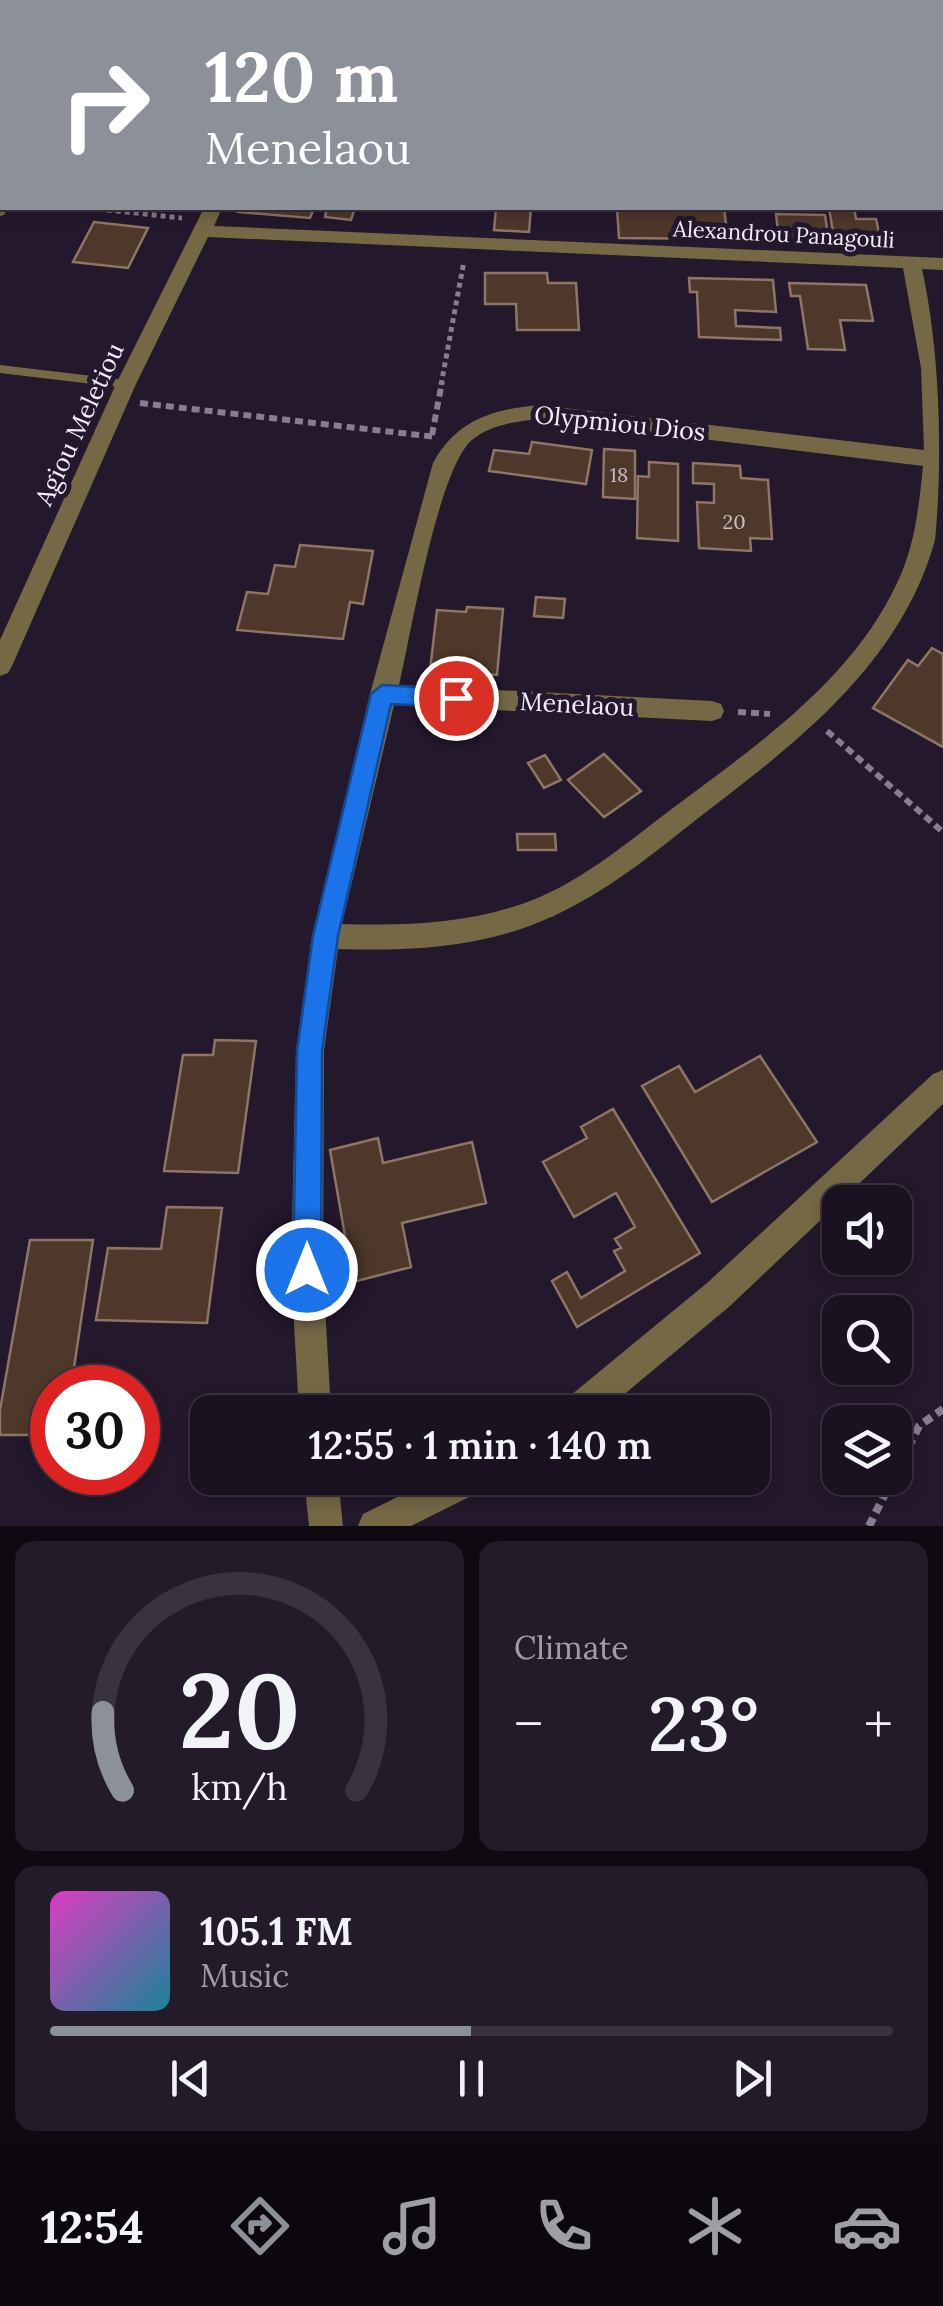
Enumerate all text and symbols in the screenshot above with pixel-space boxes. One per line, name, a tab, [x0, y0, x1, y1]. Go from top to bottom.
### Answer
text: 120 m	[205, 32, 398, 121]
icon: right	[40, 40, 170, 170]
text: Menelaou	[205, 119, 411, 176]
street label: Alexandrou Panagouli	[672, 214, 895, 254]
street label: Agiou Meletiou	[27, 337, 131, 511]
street label: Olypmiou Dios	[533, 398, 707, 448]
house number: 18	[610, 462, 628, 487]
house number: 20	[722, 509, 746, 534]
pin	[414, 656, 499, 741]
icon: arrive	[429, 671, 484, 726]
street label: Menelaou	[519, 685, 635, 723]
map controls	[822, 1185, 912, 1495]
button: sound	[822, 1185, 912, 1275]
position arrow	[255, 1218, 359, 1322]
button: search	[822, 1295, 912, 1385]
speed limit sign: 30	[30, 1365, 160, 1495]
button: layers	[822, 1405, 912, 1495]
text: 12:55 · 1 min · 140 m	[308, 1421, 652, 1469]
text: Climate	[514, 1627, 629, 1668]
text: 20	[179, 1643, 300, 1776]
text: 23°	[648, 1676, 759, 1772]
text: −	[514, 1689, 543, 1759]
text: +	[864, 1689, 893, 1759]
text: km/h	[191, 1764, 288, 1810]
text: 105.1 FM	[200, 1907, 353, 1955]
text: Music	[200, 1955, 289, 1996]
icon: previous	[163, 2051, 218, 2106]
icon: pause	[444, 2051, 499, 2106]
icon: next	[725, 2051, 780, 2106]
icon: directions	[225, 2191, 295, 2261]
icon: music	[377, 2191, 447, 2261]
icon: phone	[529, 2191, 599, 2261]
icon: climate	[680, 2191, 750, 2261]
icon: car	[832, 2191, 902, 2261]
text: 12:54	[41, 2198, 144, 2255]

